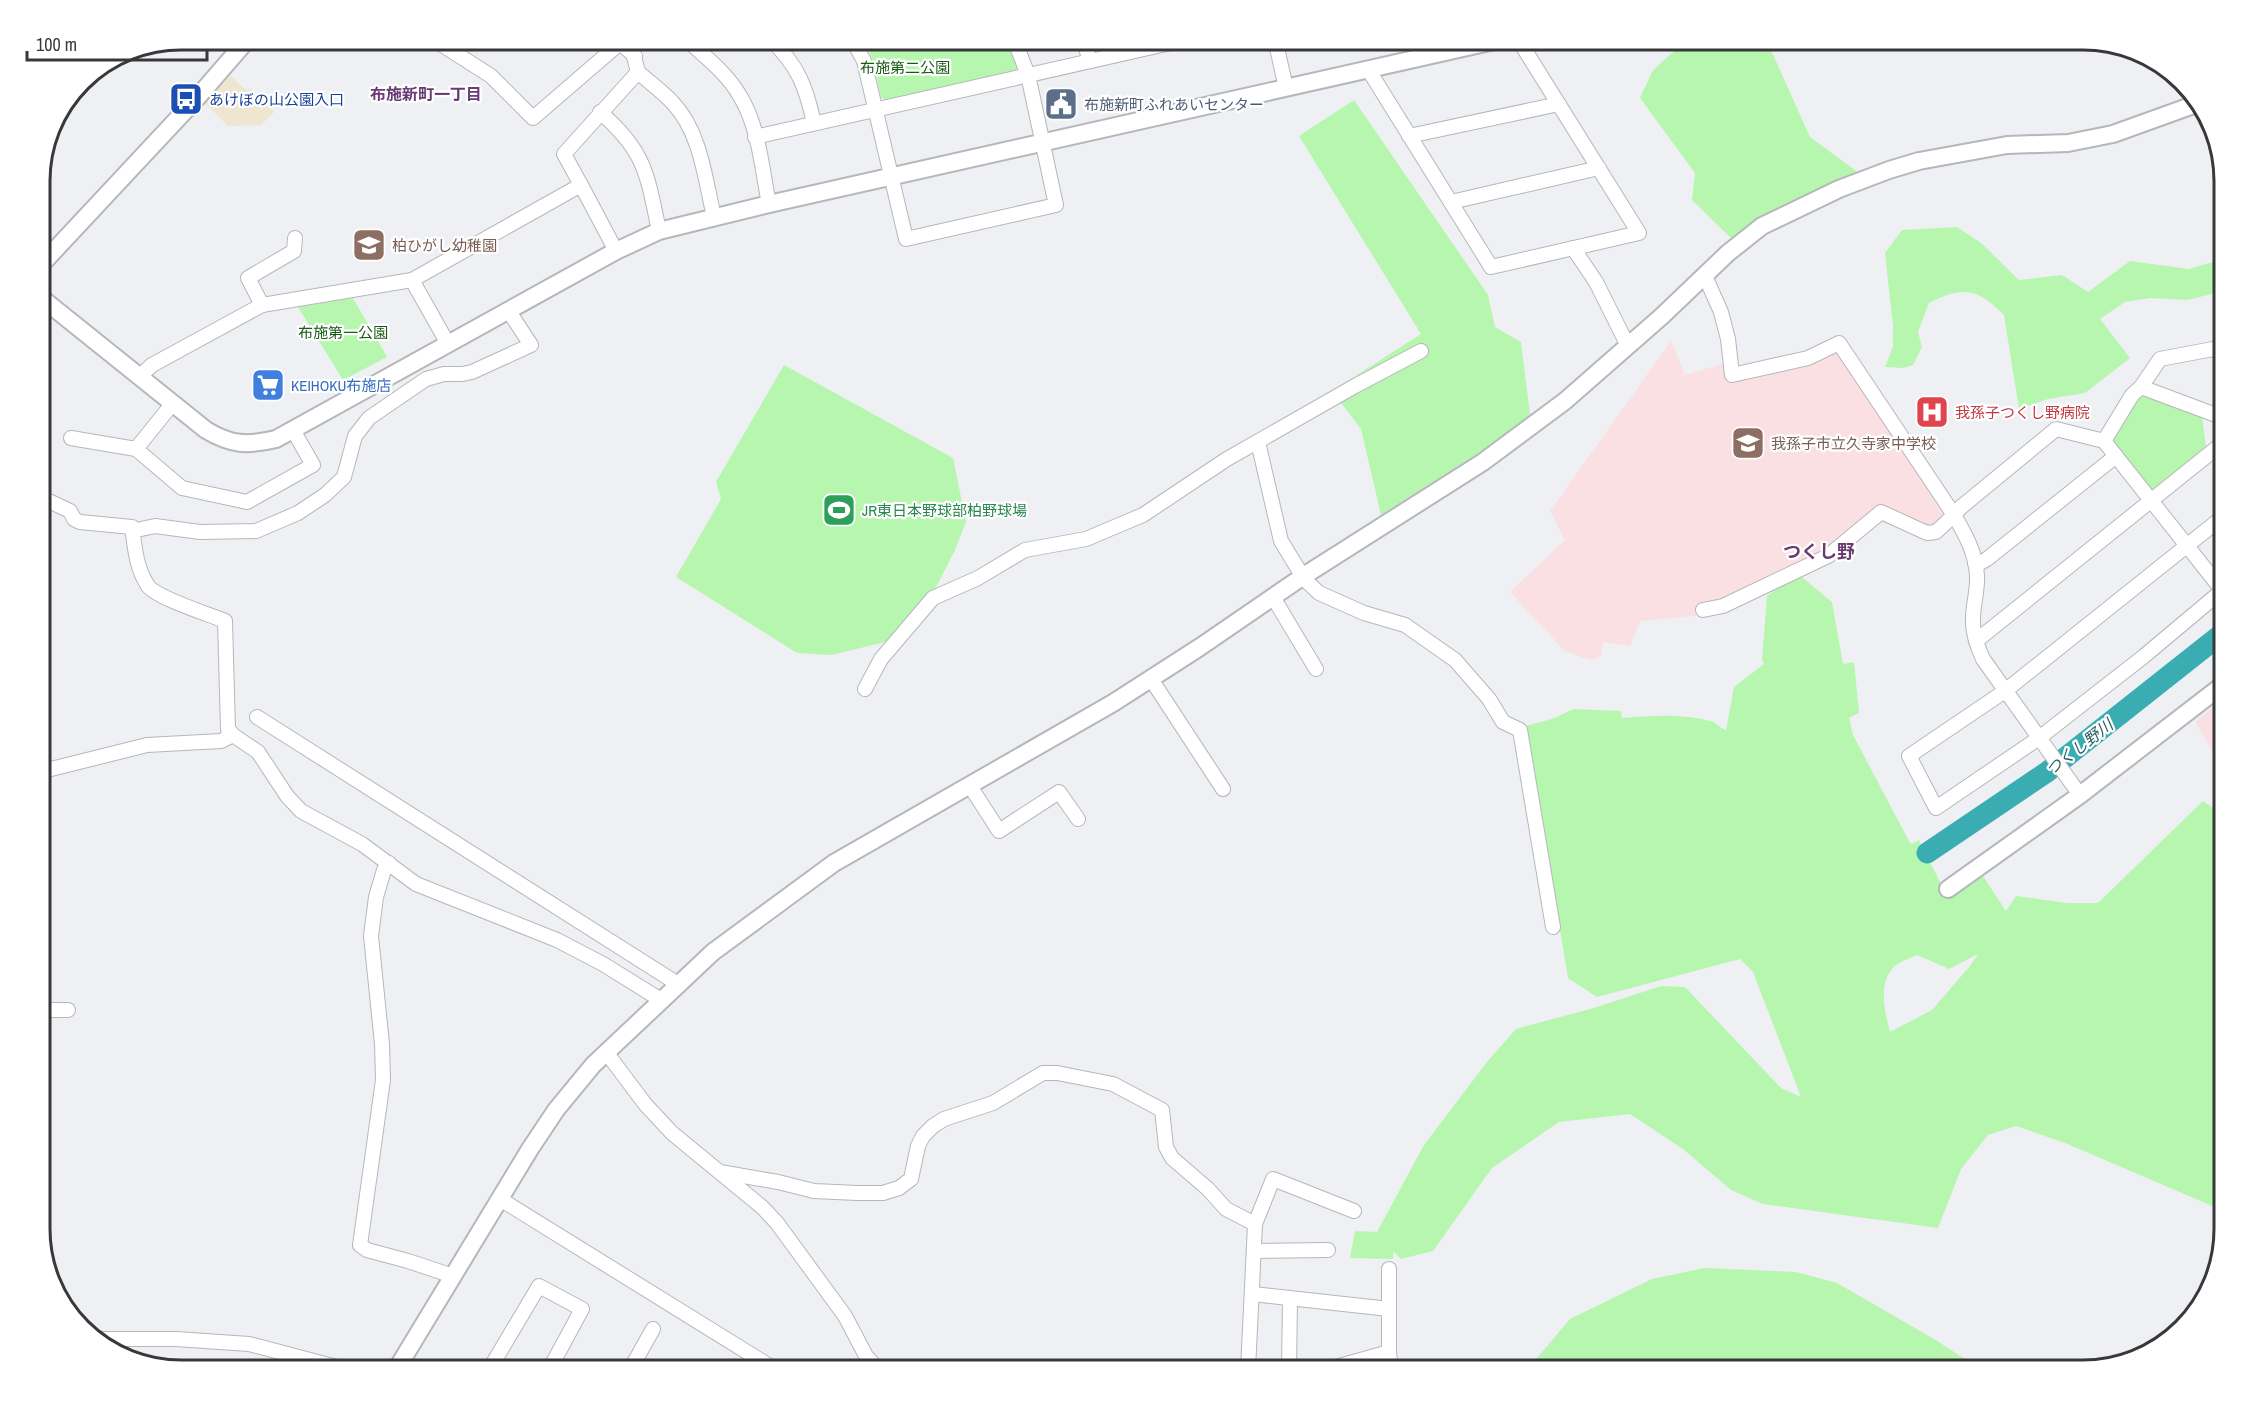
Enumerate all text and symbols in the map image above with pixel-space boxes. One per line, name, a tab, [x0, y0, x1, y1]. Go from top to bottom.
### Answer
scale bar	[27, 24, 207, 62]
text: 100 m	[36, 32, 77, 57]
park label: 布施第二公園	[860, 57, 950, 78]
bus stop icon: あけぼの山公園入口	[168, 81, 204, 117]
district label: 布施新町一丁目	[370, 83, 482, 105]
public building icon: 布施新町ふれあいセンター	[1043, 86, 1079, 122]
place label: あけぼの山公園入口	[209, 89, 344, 110]
place label: 布施新町ふれあいセンター	[1084, 94, 1264, 115]
school or university icon: 柏ひがし幼稚園	[351, 227, 387, 263]
place label: 柏ひがし幼稚園	[392, 235, 497, 256]
park label: 布施第一公園	[298, 322, 388, 343]
supermarket icon: KEIHOKU布施店	[250, 367, 286, 403]
place label: KEIHOKU布施店	[291, 375, 391, 396]
hospital icon: 我孫子つくし野病院	[1914, 394, 1950, 430]
place label: 我孫子つくし野病院	[1955, 402, 2090, 423]
school or university icon: 我孫子市立久寺家中学校	[1730, 425, 1766, 461]
place label: 我孫子市立久寺家中学校	[1771, 433, 1936, 454]
sports icon: JR東日本野球部柏野球場	[821, 492, 857, 528]
place label: JR東日本野球部柏野球場	[862, 500, 1027, 521]
district label: つくし野	[1783, 539, 1855, 564]
water label: つくし野川	[2041, 712, 2119, 780]

